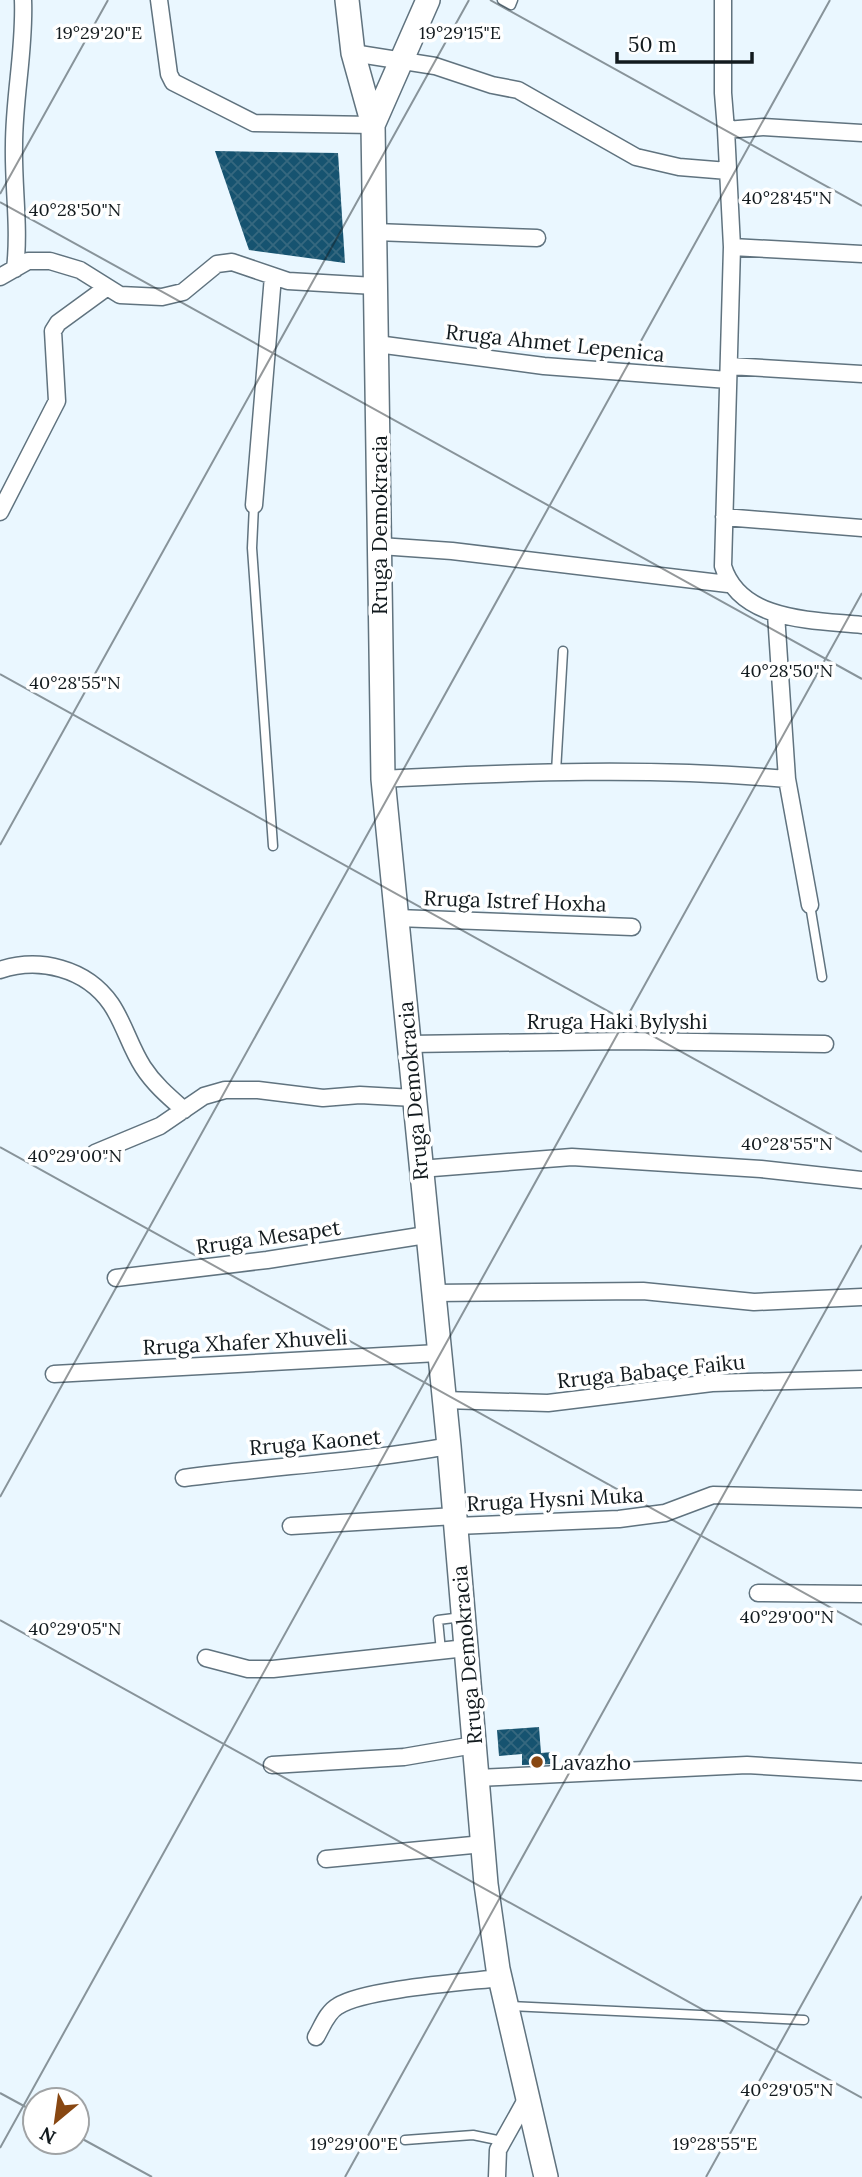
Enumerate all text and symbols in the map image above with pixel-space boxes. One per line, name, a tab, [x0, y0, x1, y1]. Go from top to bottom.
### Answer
text: 19°29'20"E	[56, 21, 142, 44]
text: 19°29'15"E	[419, 21, 501, 44]
scale bar	[617, 21, 752, 65]
text: 50 m	[628, 31, 677, 58]
text: 40°28'45"N	[742, 186, 832, 209]
text: 40°28'50"N	[29, 198, 121, 221]
street label: Rruga Ahmet Lepenica	[444, 318, 666, 368]
street label: Rruga Demokracia	[366, 435, 393, 615]
text: 40°28'50"N	[741, 659, 833, 682]
text: 40°28'55"N	[29, 671, 121, 694]
street label: Rruga Istref Hoxha	[423, 884, 607, 918]
street label: Rruga Demokracia	[392, 1000, 434, 1182]
street label: Rruga Haki Bylyshi	[526, 1008, 708, 1035]
text: 40°28'55"N	[741, 1132, 833, 1155]
text: 40°29'00"N	[28, 1144, 122, 1167]
street label: Rruga Mesapet	[194, 1213, 343, 1261]
street label: Rruga Xhafer Xhuveli	[142, 1323, 348, 1361]
street label: Rruga Babaçe Faiku	[556, 1348, 746, 1394]
street label: Rruga Kaonet	[248, 1423, 383, 1461]
street label: Rruga Hysni Muka	[466, 1481, 645, 1517]
street label: Rruga Demokracia	[446, 1564, 488, 1746]
text: 40°29'00"N	[740, 1605, 834, 1628]
text: 40°29'05"N	[29, 1617, 121, 1640]
place label: Lavazho	[551, 1749, 631, 1776]
marker: Lavazho	[529, 1754, 545, 1770]
text: 40°29'05"N	[741, 2078, 833, 2101]
north arrow	[21, 2086, 91, 2156]
text: N	[35, 2122, 60, 2150]
text: 19°29'00"E	[310, 2132, 398, 2155]
text: 19°28'55"E	[673, 2132, 757, 2155]

